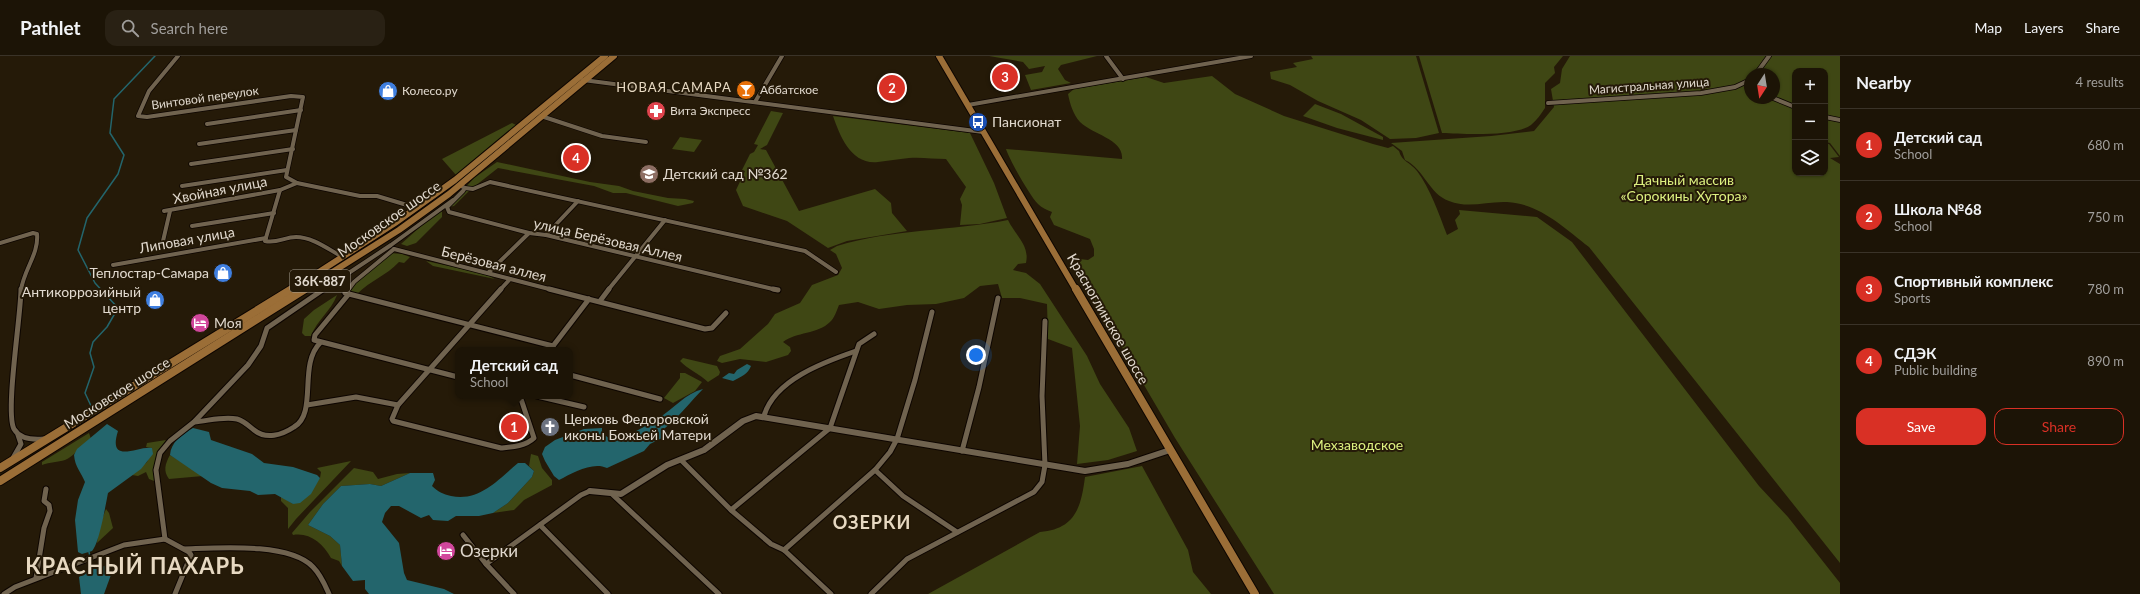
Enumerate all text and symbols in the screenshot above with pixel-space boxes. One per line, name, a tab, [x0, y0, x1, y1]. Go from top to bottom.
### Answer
search box	[105, 10, 385, 46]
text: Pathlet	[20, 16, 81, 39]
icon: search	[119, 17, 141, 39]
text: Search here	[151, 19, 228, 37]
text: Map	[1974, 19, 2002, 36]
text: Layers	[2024, 19, 2064, 36]
text: Share	[2086, 19, 2120, 36]
pin: 3	[992, 62, 1018, 92]
north arrow	[1744, 68, 1780, 104]
map controls	[1792, 68, 1828, 176]
button: +	[1792, 68, 1828, 104]
text: Nearby	[1856, 72, 1911, 93]
pin: 2	[879, 73, 905, 103]
street label: Магистральная улица	[1588, 74, 1710, 97]
text: 4 results	[2076, 74, 2124, 90]
district label: НОВАЯ САМАРА	[616, 79, 732, 95]
bar icon: Аббатское	[735, 79, 757, 101]
shop icon: Колесо.ру	[377, 80, 399, 102]
street label: Винтовой переулок	[150, 82, 260, 112]
place label: Аббатское	[760, 82, 818, 97]
place label: Колесо.ру	[402, 83, 458, 98]
pharmacy icon: Вита Экспресс	[645, 100, 667, 122]
place label: Вита Экспресс	[670, 103, 751, 118]
button: −	[1792, 104, 1828, 140]
bus stop icon: Пансионат	[967, 111, 989, 133]
place label: Пансионат	[992, 113, 1061, 130]
text: Детский сад	[1894, 128, 1982, 146]
text: 1	[1865, 137, 1873, 153]
text: 680 m	[2087, 137, 2124, 153]
button: layers	[1792, 140, 1828, 176]
pin: 4	[563, 143, 589, 173]
text: School	[1894, 146, 1932, 162]
school or university icon: Детский сад №362	[638, 163, 660, 185]
place label: Детский сад №362	[663, 165, 788, 182]
park label: Дачный массив «Сорокины Хутора»	[1620, 171, 1748, 204]
street label: Хвойная улица	[171, 172, 268, 207]
street label: Московское шоссе	[334, 177, 443, 260]
text: Школа №68	[1894, 200, 1982, 218]
text: 2	[1865, 209, 1873, 225]
text: 750 m	[2087, 209, 2124, 225]
street label: улица Берёзовая Аллея	[532, 214, 684, 265]
text: School	[1894, 218, 1932, 234]
street label: Липовая улица	[137, 223, 236, 256]
street label: Берёзовая аллея	[440, 242, 548, 285]
street label: Красноглинское шоссе	[1064, 250, 1153, 387]
shop icon: Теплостар-Самара	[212, 262, 234, 284]
place label: Теплостар-Самара	[89, 264, 209, 281]
road number: 36К-887	[290, 270, 350, 292]
text: Спортивный комплекс	[1894, 272, 2053, 290]
text: 3	[1865, 281, 1873, 297]
text: 780 m	[2087, 281, 2124, 297]
place label: Антикоррозийный центр	[22, 283, 141, 316]
shop icon: Антикоррозийный центр	[144, 289, 166, 311]
text: Sports	[1894, 290, 1931, 306]
hotel icon: Моя	[189, 312, 211, 334]
place label: Моя	[214, 314, 242, 331]
text: СДЭК	[1894, 344, 1937, 362]
your location	[966, 345, 986, 365]
popup	[455, 347, 573, 399]
street label: Московское шоссе	[61, 353, 173, 432]
text: 4	[1865, 353, 1873, 369]
text: 890 m	[2087, 353, 2124, 369]
text: Детский сад	[470, 356, 558, 374]
text: Public building	[1894, 362, 1977, 378]
text: School	[470, 374, 508, 390]
button: Save	[1856, 408, 1986, 445]
button: Share	[1994, 408, 2124, 445]
place label: Церковь Федоровской иконы Божьей Матери	[564, 410, 711, 443]
pin: 1	[501, 412, 527, 442]
church icon: Церковь Федоровской иконы Божьей Матери	[539, 416, 561, 438]
park label: Мехзаводское	[1311, 436, 1403, 453]
district label: ОЗЕРКИ	[833, 511, 911, 533]
hotel icon: Озерки	[435, 540, 457, 562]
place label: Озерки	[460, 540, 518, 561]
district label: КРАСНЫЙ ПАХАРЬ	[25, 552, 245, 579]

